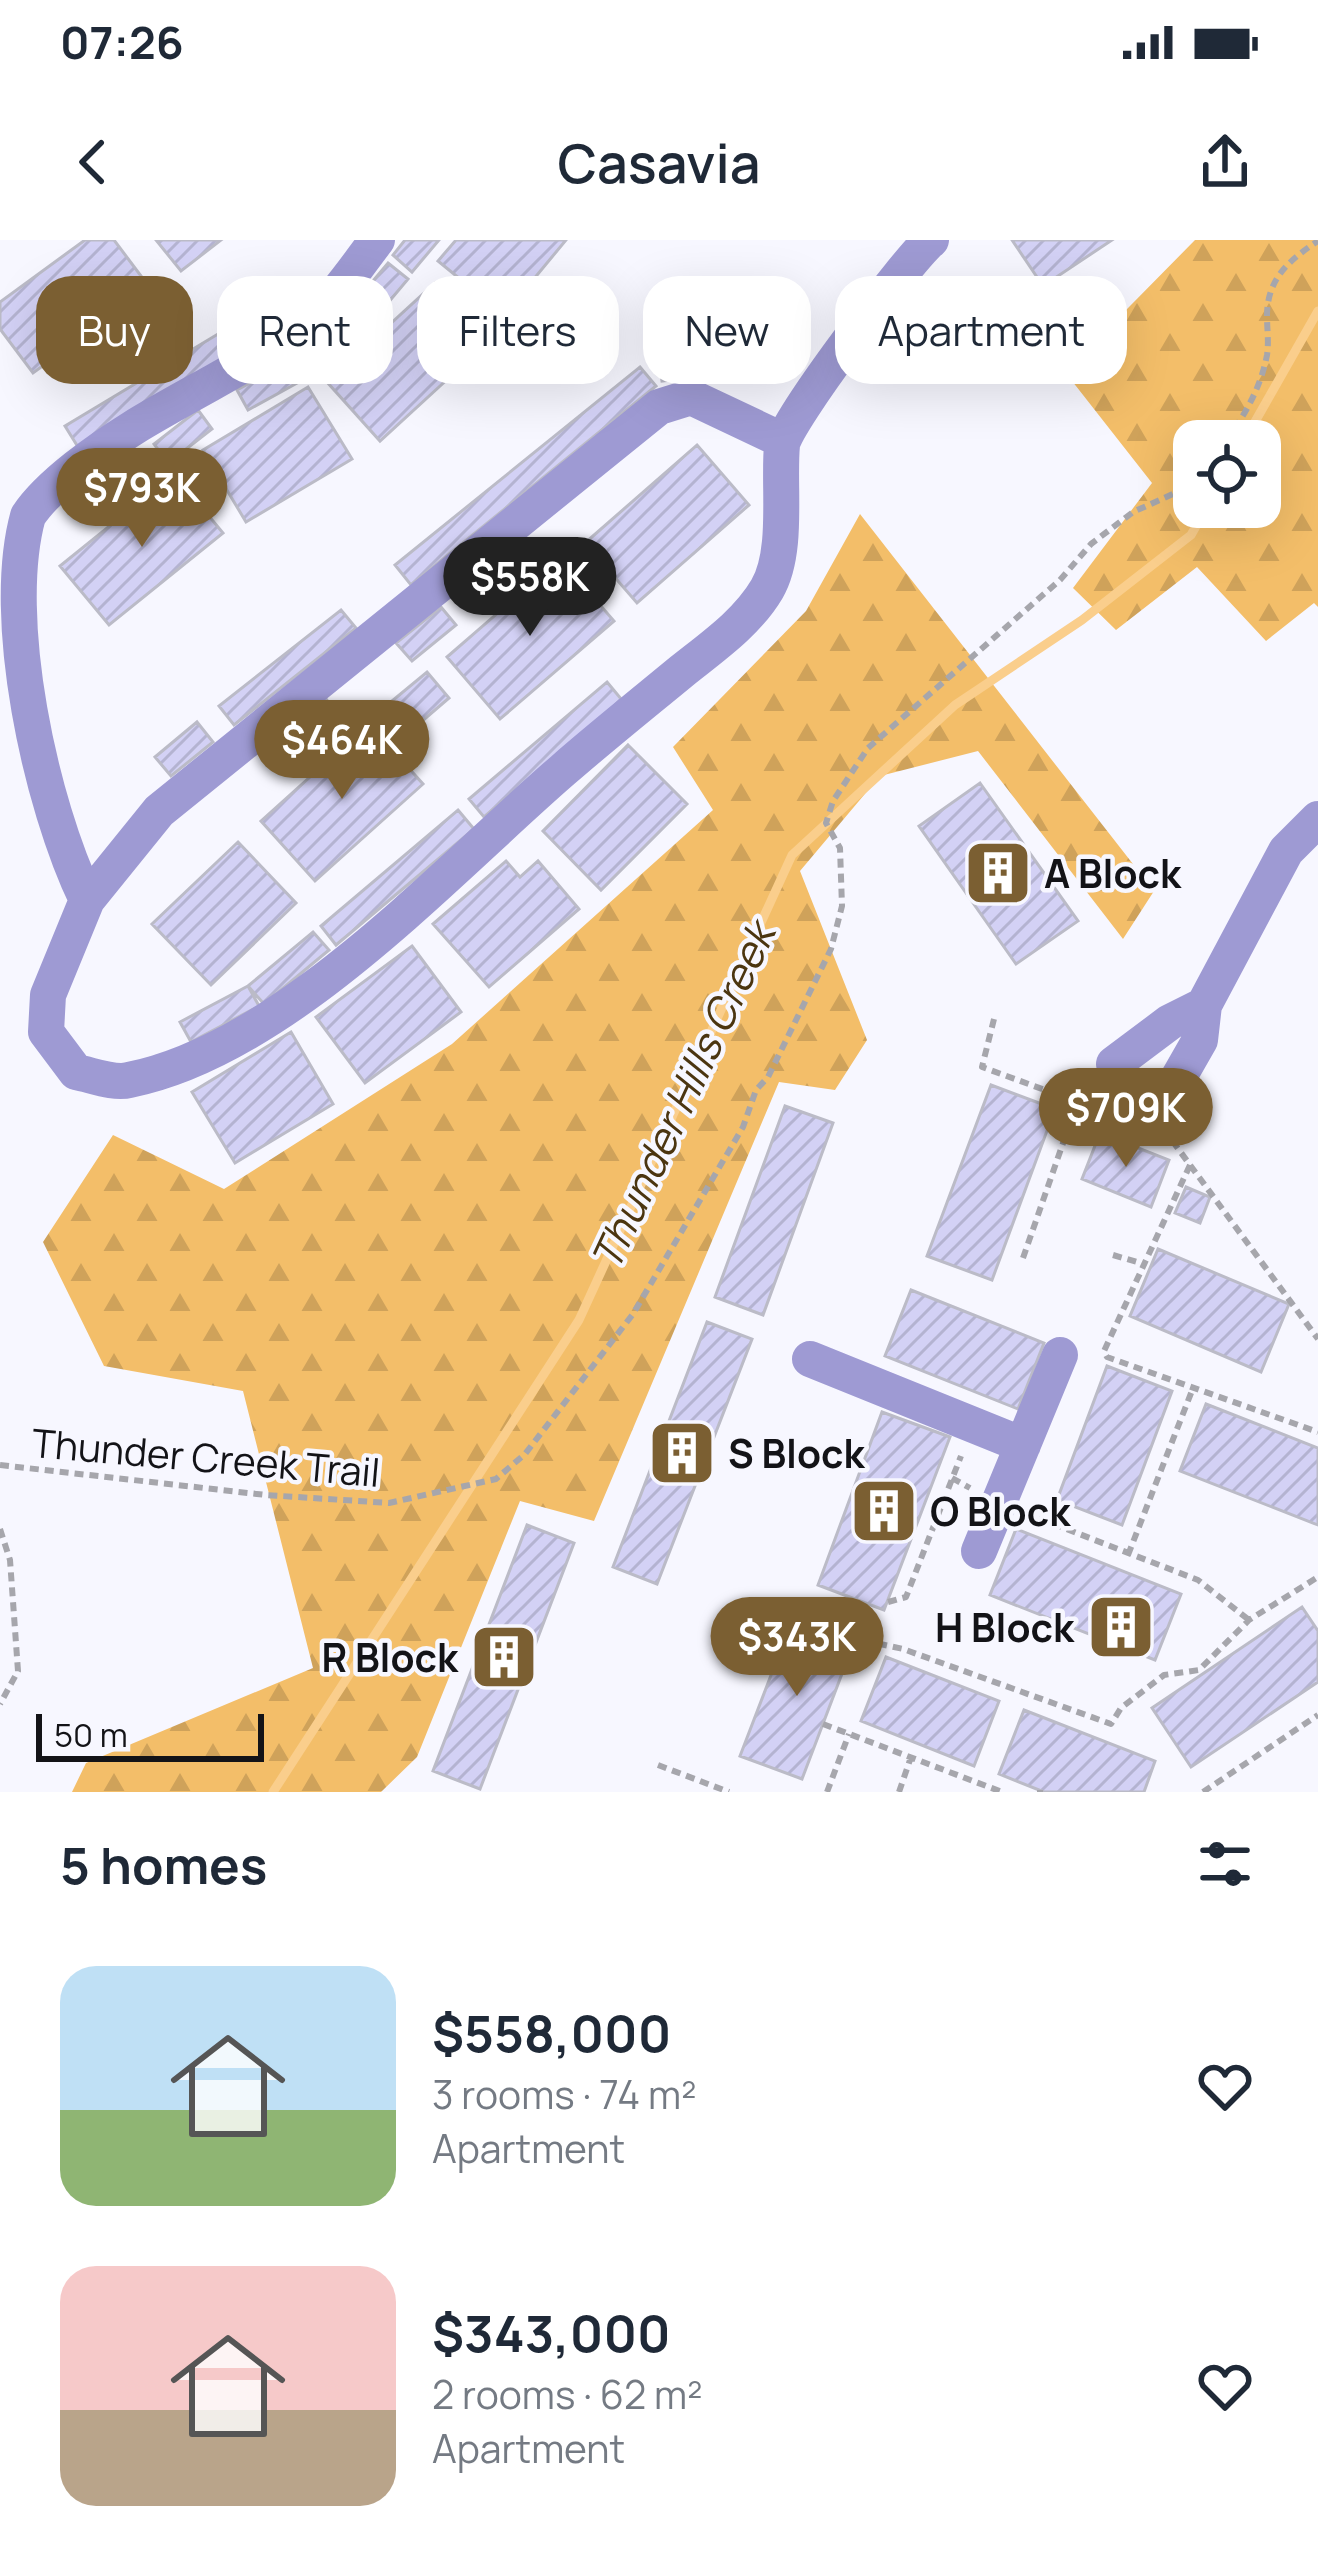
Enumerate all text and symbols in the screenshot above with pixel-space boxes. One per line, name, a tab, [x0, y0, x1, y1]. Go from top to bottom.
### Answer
text: 07:26	[60, 11, 184, 73]
text: Casavia	[558, 125, 760, 199]
icon: back	[60, 129, 126, 195]
icon: share	[1192, 129, 1258, 195]
chip: Buy	[36, 276, 193, 384]
chip: Rent	[217, 276, 393, 384]
chip: Filters	[417, 276, 619, 384]
chip: New	[643, 276, 811, 384]
chip: Apartment	[835, 276, 1127, 384]
map controls	[1173, 420, 1281, 528]
button: locate	[1173, 420, 1281, 528]
pin: $793K	[58, 448, 226, 550]
text: $793K	[83, 460, 201, 514]
pin: $558K	[446, 537, 614, 639]
text: $558K	[470, 549, 590, 603]
pin: $464K	[258, 700, 426, 802]
text: $464K	[281, 712, 403, 766]
building icon: A Block	[963, 838, 1033, 908]
place label: A Block	[1044, 846, 1182, 900]
water label: Thunder Hills Creek	[576, 909, 790, 1279]
pin: $709K	[1042, 1068, 1210, 1170]
text: $709K	[1066, 1080, 1186, 1134]
street label: Thunder Creek Trail	[30, 1415, 382, 1499]
building icon: S Block	[647, 1418, 717, 1488]
place label: S Block	[728, 1426, 866, 1480]
building icon: O Block	[849, 1476, 919, 1546]
place label: O Block	[930, 1484, 1071, 1538]
building icon: H Block	[1086, 1592, 1156, 1662]
pin: $343K	[713, 1597, 881, 1699]
place label: H Block	[935, 1600, 1075, 1654]
text: $343K	[738, 1609, 856, 1663]
building icon: R Block	[469, 1622, 539, 1692]
place label: R Block	[321, 1630, 459, 1684]
scale bar	[36, 1708, 264, 1761]
text: 50 m	[54, 1712, 128, 1757]
text: 5 homes	[60, 1830, 267, 1899]
icon: filters	[1192, 1831, 1258, 1897]
text: $558,000	[432, 1998, 671, 2067]
icon: home	[156, 2014, 300, 2158]
icon: heart	[1192, 2053, 1258, 2119]
text: 3 rooms · 74 m²	[432, 2067, 697, 2121]
text: Apartment	[432, 2121, 625, 2175]
text: $343,000	[432, 2298, 671, 2367]
icon: home	[156, 2314, 300, 2458]
icon: heart	[1192, 2353, 1258, 2419]
text: 2 rooms · 62 m²	[432, 2367, 703, 2421]
text: Apartment	[432, 2421, 625, 2475]

